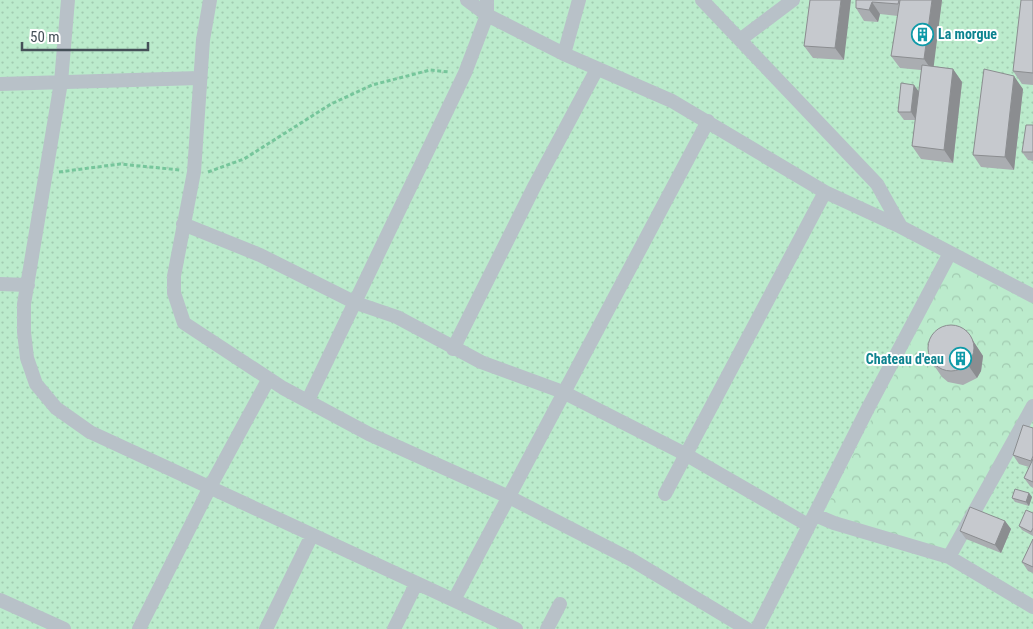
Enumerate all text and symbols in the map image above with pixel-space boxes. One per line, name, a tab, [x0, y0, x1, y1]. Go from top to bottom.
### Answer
scale bar	[22, 20, 149, 52]
building icon: La morgue	[910, 22, 934, 46]
place label: La morgue	[938, 26, 997, 42]
text: 50 m	[30, 28, 60, 46]
building icon: Chateau d'eau	[948, 347, 972, 371]
place label: Chateau d'eau	[866, 351, 944, 367]

